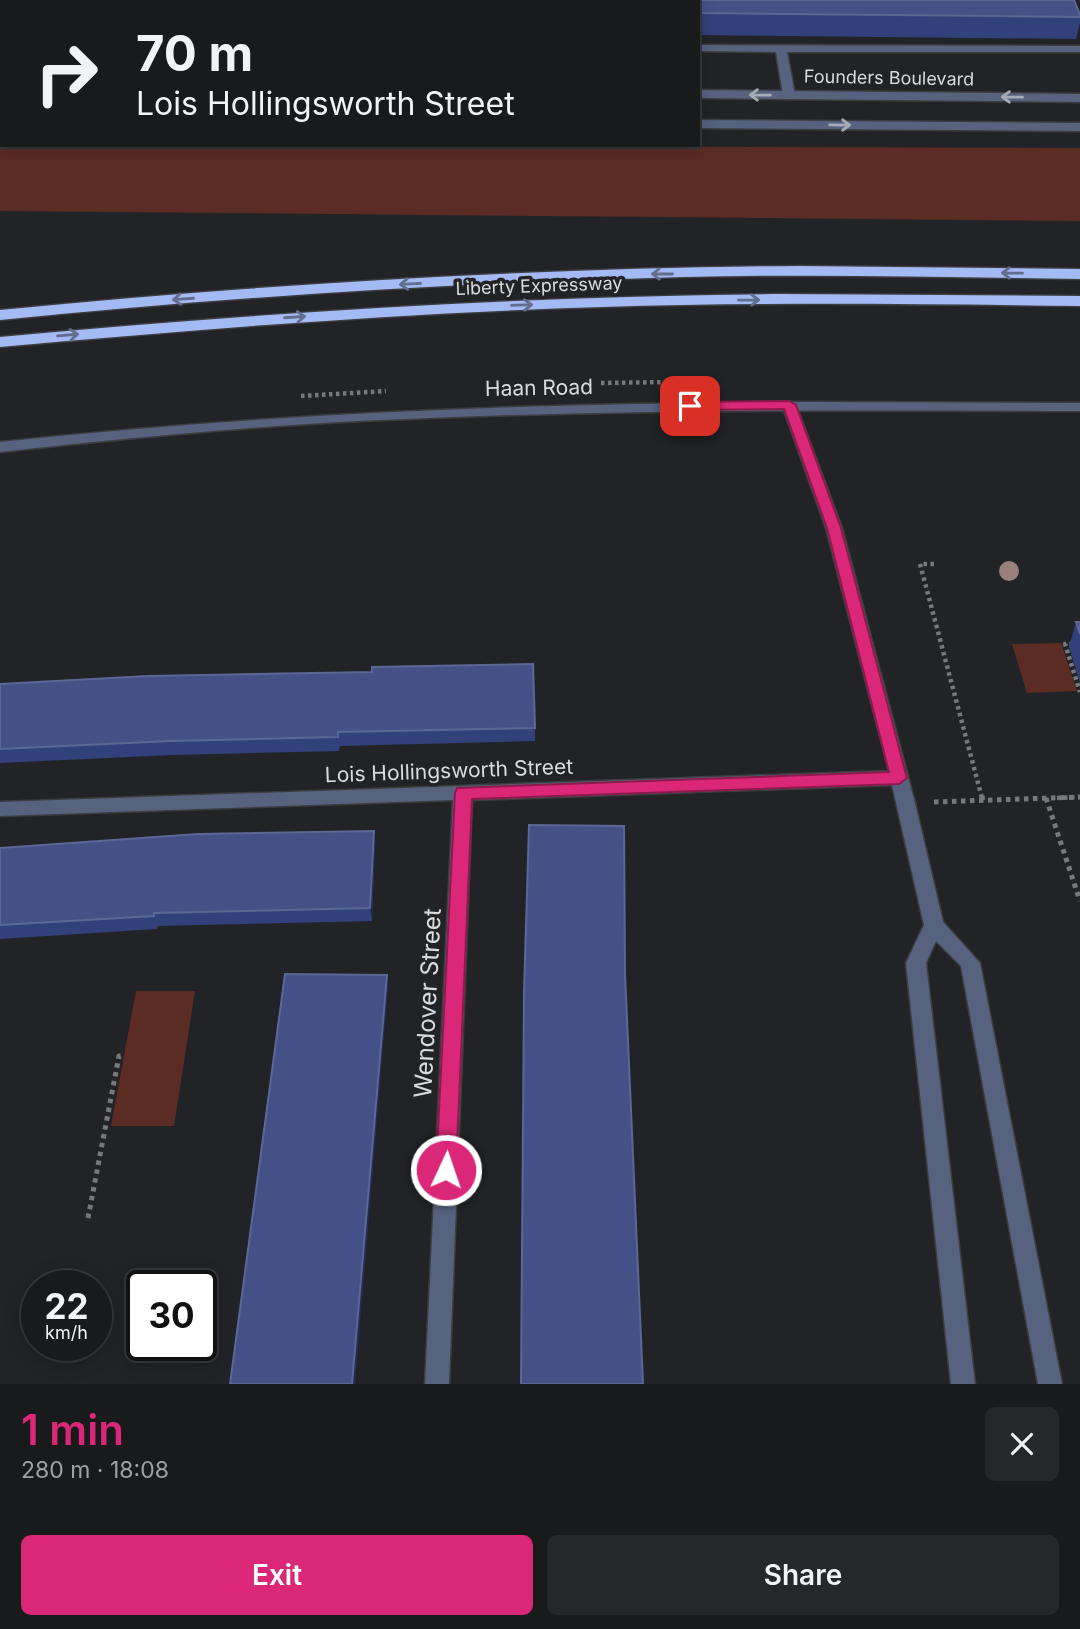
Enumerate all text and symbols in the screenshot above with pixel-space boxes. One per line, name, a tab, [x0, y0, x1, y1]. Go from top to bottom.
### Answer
text: 70 m	[136, 24, 253, 83]
icon: right	[21, 28, 112, 119]
street label: Founders Boulevard	[804, 66, 974, 89]
text: Lois Hollingsworth Street	[136, 84, 515, 123]
one-way arrow	[749, 88, 772, 102]
one-way arrow	[1001, 90, 1024, 104]
one-way arrow	[828, 118, 851, 132]
one-way arrow	[1001, 266, 1024, 280]
one-way arrow	[651, 267, 674, 280]
street label: Liberty Expressway	[455, 272, 623, 299]
one-way arrow	[399, 277, 422, 290]
one-way arrow	[172, 293, 195, 306]
one-way arrow	[738, 293, 761, 306]
one-way arrow	[510, 299, 533, 312]
one-way arrow	[283, 310, 305, 323]
one-way arrow	[56, 329, 79, 342]
street label: Haan Road	[485, 374, 593, 401]
pin	[660, 376, 720, 436]
icon: arrive	[671, 387, 709, 425]
street label: Lois Hollingsworth Street	[324, 754, 574, 787]
street label: Wendover Street	[408, 907, 447, 1098]
position arrow	[409, 1133, 483, 1207]
speed limit sign: 30	[126, 1270, 217, 1361]
text: 22	[44, 1285, 89, 1327]
text: km/h	[45, 1322, 88, 1343]
text: 1 min	[21, 1404, 124, 1455]
button: close	[985, 1407, 1059, 1481]
text: 280 m · 18:08	[21, 1456, 169, 1484]
button: Exit	[21, 1535, 533, 1615]
button: Share	[547, 1535, 1059, 1615]

